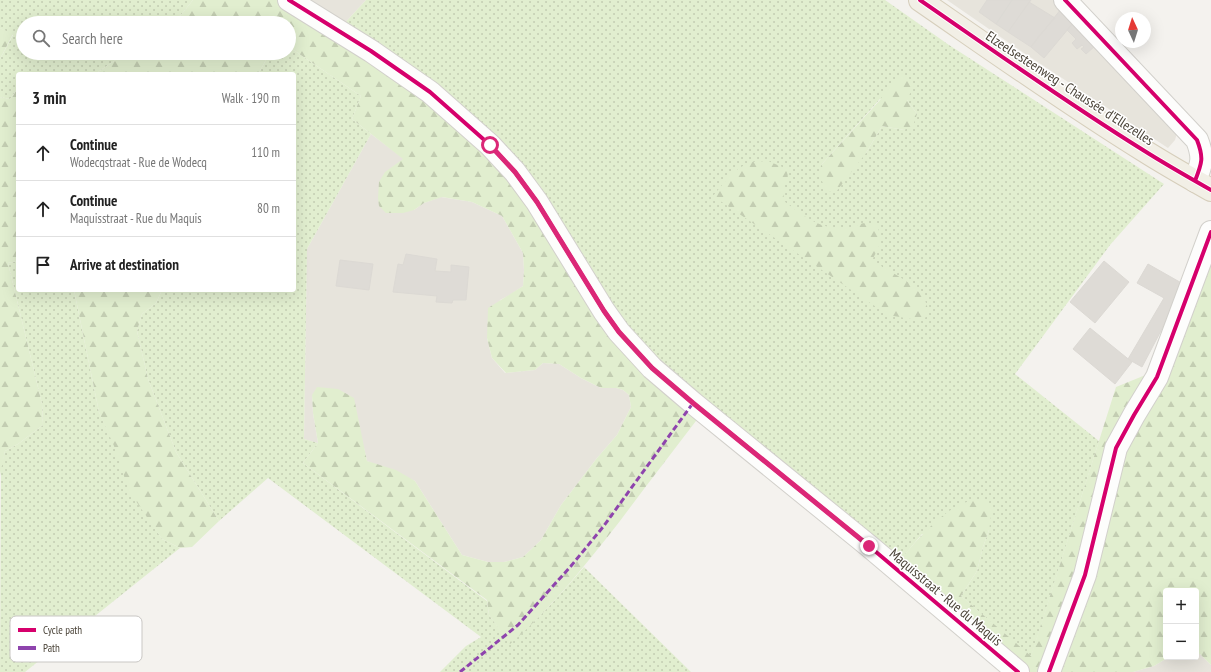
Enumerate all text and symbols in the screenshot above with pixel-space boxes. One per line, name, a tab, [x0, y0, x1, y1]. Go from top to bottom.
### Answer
north arrow	[1115, 12, 1151, 48]
search box	[16, 16, 296, 60]
icon: search	[30, 27, 52, 49]
street label: Elzeelsesteenweg - Chaussée d'Ellezelles	[983, 27, 1158, 149]
text: Search here	[62, 29, 123, 48]
text: 3 min	[32, 87, 66, 109]
text: Walk · 190 m	[222, 90, 280, 107]
text: Continue	[70, 135, 117, 154]
route start	[481, 136, 499, 154]
icon: ahead	[32, 142, 54, 164]
text: 110 m	[251, 144, 280, 161]
text: Wodecqstraat - Rue de Wodecq	[70, 154, 207, 171]
text: Continue	[70, 191, 117, 210]
icon: ahead	[32, 198, 54, 220]
text: 80 m	[257, 200, 280, 217]
text: Maquisstraat - Rue du Maquis	[70, 210, 202, 227]
icon: arrive	[32, 254, 54, 276]
text: Arrive at destination	[70, 255, 179, 274]
route end	[860, 537, 878, 555]
street label: Maquisstraat - Rue du Maquis	[886, 545, 1006, 650]
map controls	[1163, 588, 1199, 660]
button: +	[1163, 588, 1199, 624]
legend	[10, 616, 142, 662]
text: Cycle path	[43, 623, 82, 637]
button: −	[1163, 624, 1199, 660]
text: Path	[43, 641, 60, 655]

